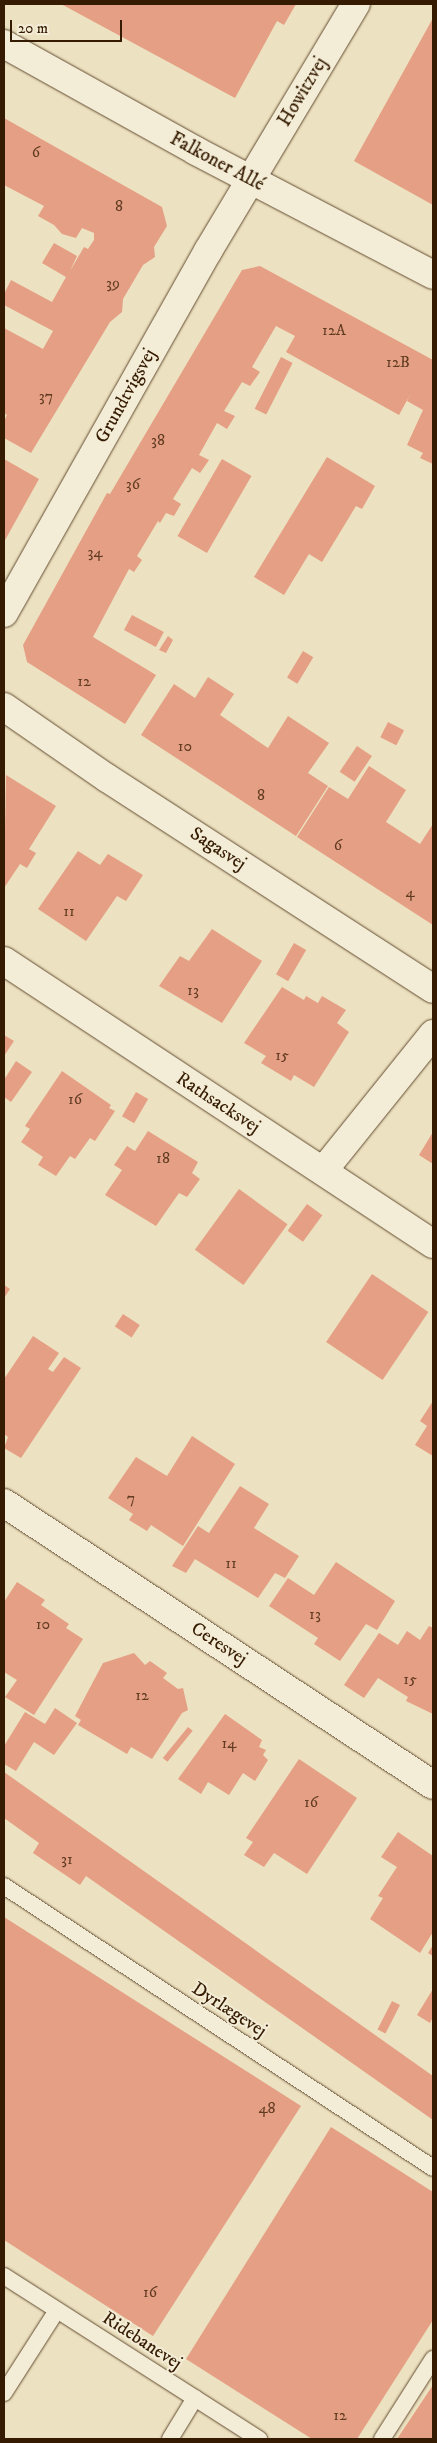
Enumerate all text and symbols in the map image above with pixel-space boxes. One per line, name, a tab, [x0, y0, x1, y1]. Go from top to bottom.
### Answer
scale bar	[12, 10, 125, 42]
text: 20 m	[18, 19, 48, 38]
street label: Howitzvej	[273, 53, 333, 131]
street label: Falkoner Allé	[166, 128, 268, 196]
house number: 6	[32, 142, 40, 162]
house number: 8	[115, 196, 123, 216]
house number: 39	[106, 273, 120, 293]
house number: 12A	[322, 320, 346, 340]
street label: Grundtvigsvej	[91, 345, 161, 447]
house number: 12B	[386, 352, 410, 372]
house number: 37	[39, 386, 53, 406]
house number: 38	[151, 430, 165, 450]
house number: 36	[126, 474, 140, 494]
house number: 34	[87, 542, 103, 562]
house number: 12	[77, 671, 91, 691]
house number: 10	[178, 736, 192, 756]
house number: 8	[257, 785, 265, 805]
street label: Sagasvej	[186, 822, 250, 876]
house number: 6	[334, 835, 342, 855]
house number: 4	[405, 882, 415, 902]
house number: 11	[63, 901, 75, 921]
house number: 13	[187, 980, 199, 1000]
house number: 15	[275, 1045, 289, 1065]
street label: Rathsacksvej	[172, 1067, 264, 1139]
house number: 16	[68, 1089, 82, 1109]
house number: 18	[156, 1148, 170, 1168]
house number: 7	[127, 1488, 135, 1508]
house number: 11	[225, 1553, 237, 1573]
house number: 13	[309, 1604, 321, 1624]
house number: 10	[36, 1614, 50, 1634]
street label: Ceresvej	[187, 1617, 251, 1671]
house number: 15	[403, 1669, 417, 1689]
house number: 12	[135, 1685, 149, 1705]
house number: 14	[221, 1733, 237, 1753]
house number: 16	[304, 1792, 318, 1812]
house number: 31	[61, 1849, 73, 1869]
street label: Dyrlægevej	[187, 1977, 271, 2043]
house number: 48	[258, 2098, 276, 2118]
house number: 16	[143, 2282, 157, 2302]
street label: Ridebanevej	[98, 2307, 186, 2375]
house number: 12	[333, 2405, 347, 2425]

